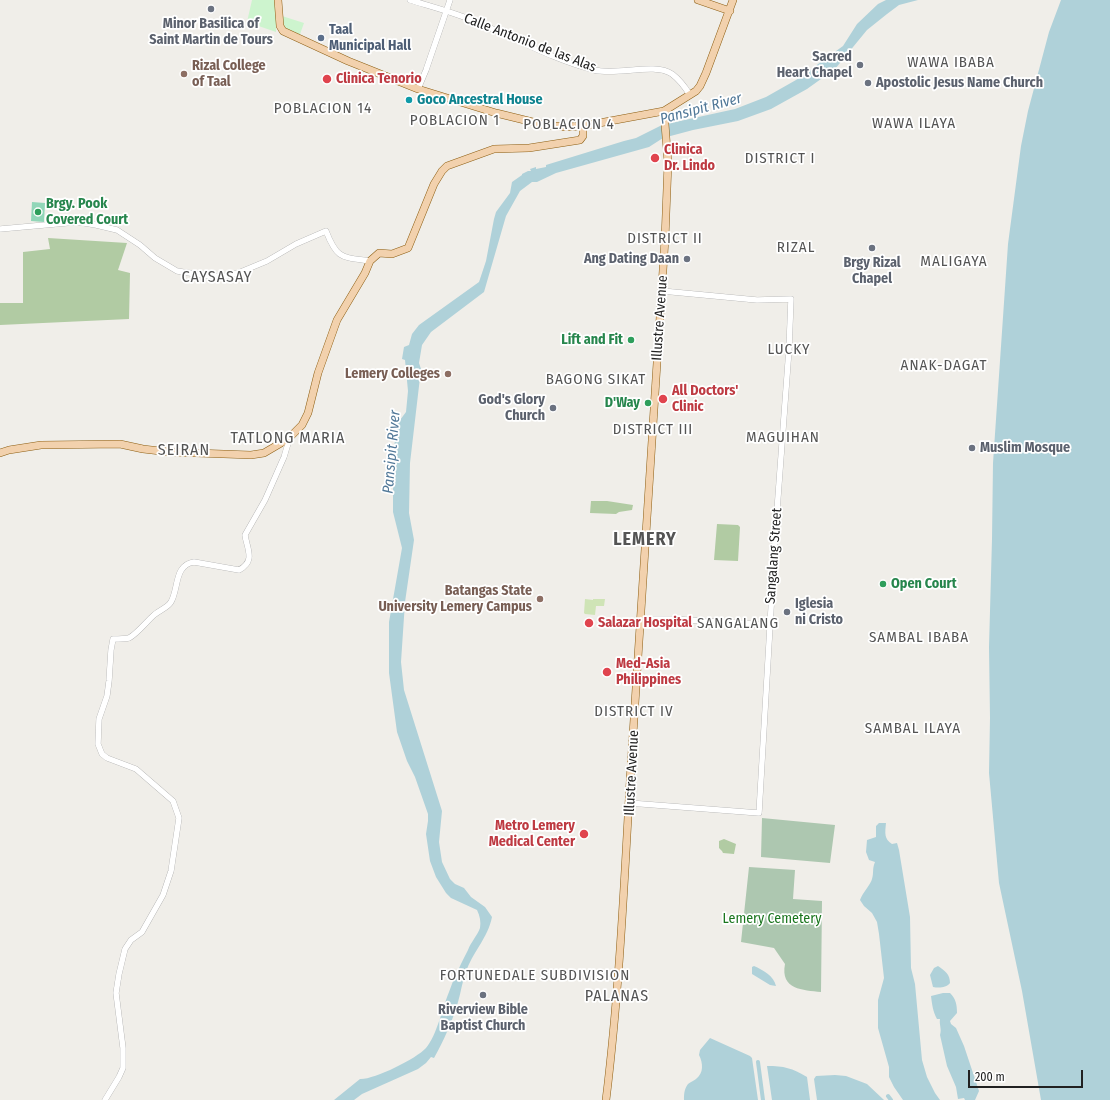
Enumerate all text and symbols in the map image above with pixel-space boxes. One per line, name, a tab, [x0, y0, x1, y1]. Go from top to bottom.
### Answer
marker: Minor Basilica of Saint Martin de Tours	[206, 4, 216, 14]
street label: Calle Antonio de las Alas	[461, 10, 599, 76]
place label: Minor Basilica of Saint Martin de Tours	[149, 16, 273, 48]
place label: Taal Municipal Hall	[329, 22, 411, 54]
marker: Taal Municipal Hall	[316, 33, 326, 43]
place label: Sacred Heart Chapel	[777, 49, 852, 82]
district label: WAWA IBABA	[907, 54, 995, 72]
place label: Rizal College of Taal	[192, 58, 266, 90]
marker: Sacred Heart Chapel	[855, 60, 865, 70]
marker: Rizal College of Taal	[179, 69, 189, 79]
place label: Clinica Tenorio	[336, 71, 422, 87]
marker: Clinica Tenorio	[321, 73, 333, 85]
place label: Apostolic Jesus Name Church	[876, 75, 1043, 91]
marker: Apostolic Jesus Name Church	[863, 78, 873, 88]
water label: Pansipit River	[658, 89, 744, 129]
place label: Goco Ancestral House	[417, 92, 543, 108]
marker: Goco Ancestral House	[404, 95, 414, 105]
district label: POBLACION 14	[274, 100, 372, 118]
district label: POBLACION 1	[410, 112, 500, 130]
district label: WAWA ILAYA	[872, 115, 956, 133]
district label: POBLACION 4	[523, 116, 615, 134]
place label: Clinica Dr. Lindo	[664, 142, 715, 174]
district label: DISTRICT I	[745, 150, 815, 168]
marker: Clinica Dr. Lindo	[649, 152, 661, 164]
place label: Brgy. Pook Covered Court	[46, 196, 128, 228]
marker: Brgy. Pook Covered Court	[33, 207, 43, 217]
district label: DISTRICT II	[627, 230, 703, 248]
district label: RIZAL	[777, 239, 815, 257]
marker: Brgy Rizal Chapel	[867, 243, 877, 253]
place label: Ang Dating Daan	[584, 251, 679, 267]
district label: MALIGAYA	[920, 253, 988, 271]
marker: Ang Dating Daan	[682, 254, 692, 264]
place label: Brgy Rizal Chapel	[843, 255, 901, 288]
district label: CAYSASAY	[181, 268, 253, 288]
street label: Illustre Avenue	[649, 275, 671, 361]
place label: Lift and Fit	[561, 332, 623, 348]
marker: Lift and Fit	[626, 335, 636, 345]
district label: LUCKY	[767, 341, 811, 359]
district label: ANAK-DAGAT	[901, 357, 987, 375]
place label: Lemery Colleges	[345, 366, 440, 382]
marker: Lemery Colleges	[443, 369, 453, 379]
district label: BAGONG SIKAT	[546, 371, 646, 389]
place label: All Doctors' Clinic	[672, 383, 738, 416]
place label: God's Glory Church	[478, 392, 545, 424]
marker: All Doctors' Clinic	[657, 393, 669, 405]
place label: D'Way	[605, 395, 640, 411]
marker: D'Way	[643, 398, 653, 408]
marker: God's Glory Church	[548, 403, 558, 413]
water label: Pansipit River	[379, 409, 405, 495]
district label: DISTRICT III	[613, 421, 693, 439]
district label: TATLONG MARIA	[231, 429, 345, 449]
district label: MAGUIHAN	[746, 429, 820, 447]
place label: Muslim Mosque	[980, 440, 1070, 456]
district label: SEIRAN	[158, 441, 210, 461]
marker: Muslim Mosque	[967, 443, 977, 453]
street label: Sangalang Street	[762, 507, 786, 605]
district label: LEMERY	[613, 529, 677, 551]
place label: Open Court	[891, 576, 957, 592]
marker: Open Court	[878, 579, 888, 589]
place label: Batangas State University Lemery Campus	[378, 583, 532, 616]
marker: Batangas State University Lemery Campus	[535, 594, 545, 604]
place label: Iglesia ni Cristo	[795, 596, 843, 628]
marker: Iglesia ni Cristo	[782, 607, 792, 617]
place label: Salazar Hospital	[598, 615, 692, 631]
district label: SANGALANG	[697, 615, 779, 633]
marker: Salazar Hospital	[583, 617, 595, 629]
district label: SAMBAL IBABA	[869, 629, 969, 647]
place label: Med-Asia Philippines	[616, 656, 681, 688]
marker: Med-Asia Philippines	[601, 666, 613, 678]
district label: DISTRICT IV	[594, 703, 674, 721]
district label: SAMBAL ILAYA	[865, 720, 961, 738]
street label: Illustre Avenue	[621, 730, 643, 816]
place label: Metro Lemery Medical Center	[489, 818, 575, 850]
marker: Metro Lemery Medical Center	[578, 828, 590, 840]
park label: Lemery Cemetery	[723, 911, 821, 927]
district label: FORTUNEDALE SUBDIVISION	[440, 967, 630, 985]
district label: PALANAS	[585, 987, 649, 1007]
marker: Riverview Bible Baptist Church	[478, 990, 488, 1000]
place label: Riverview Bible Baptist Church	[438, 1002, 528, 1034]
scale bar	[970, 1062, 1085, 1088]
text: 200 m	[975, 1070, 1005, 1084]

